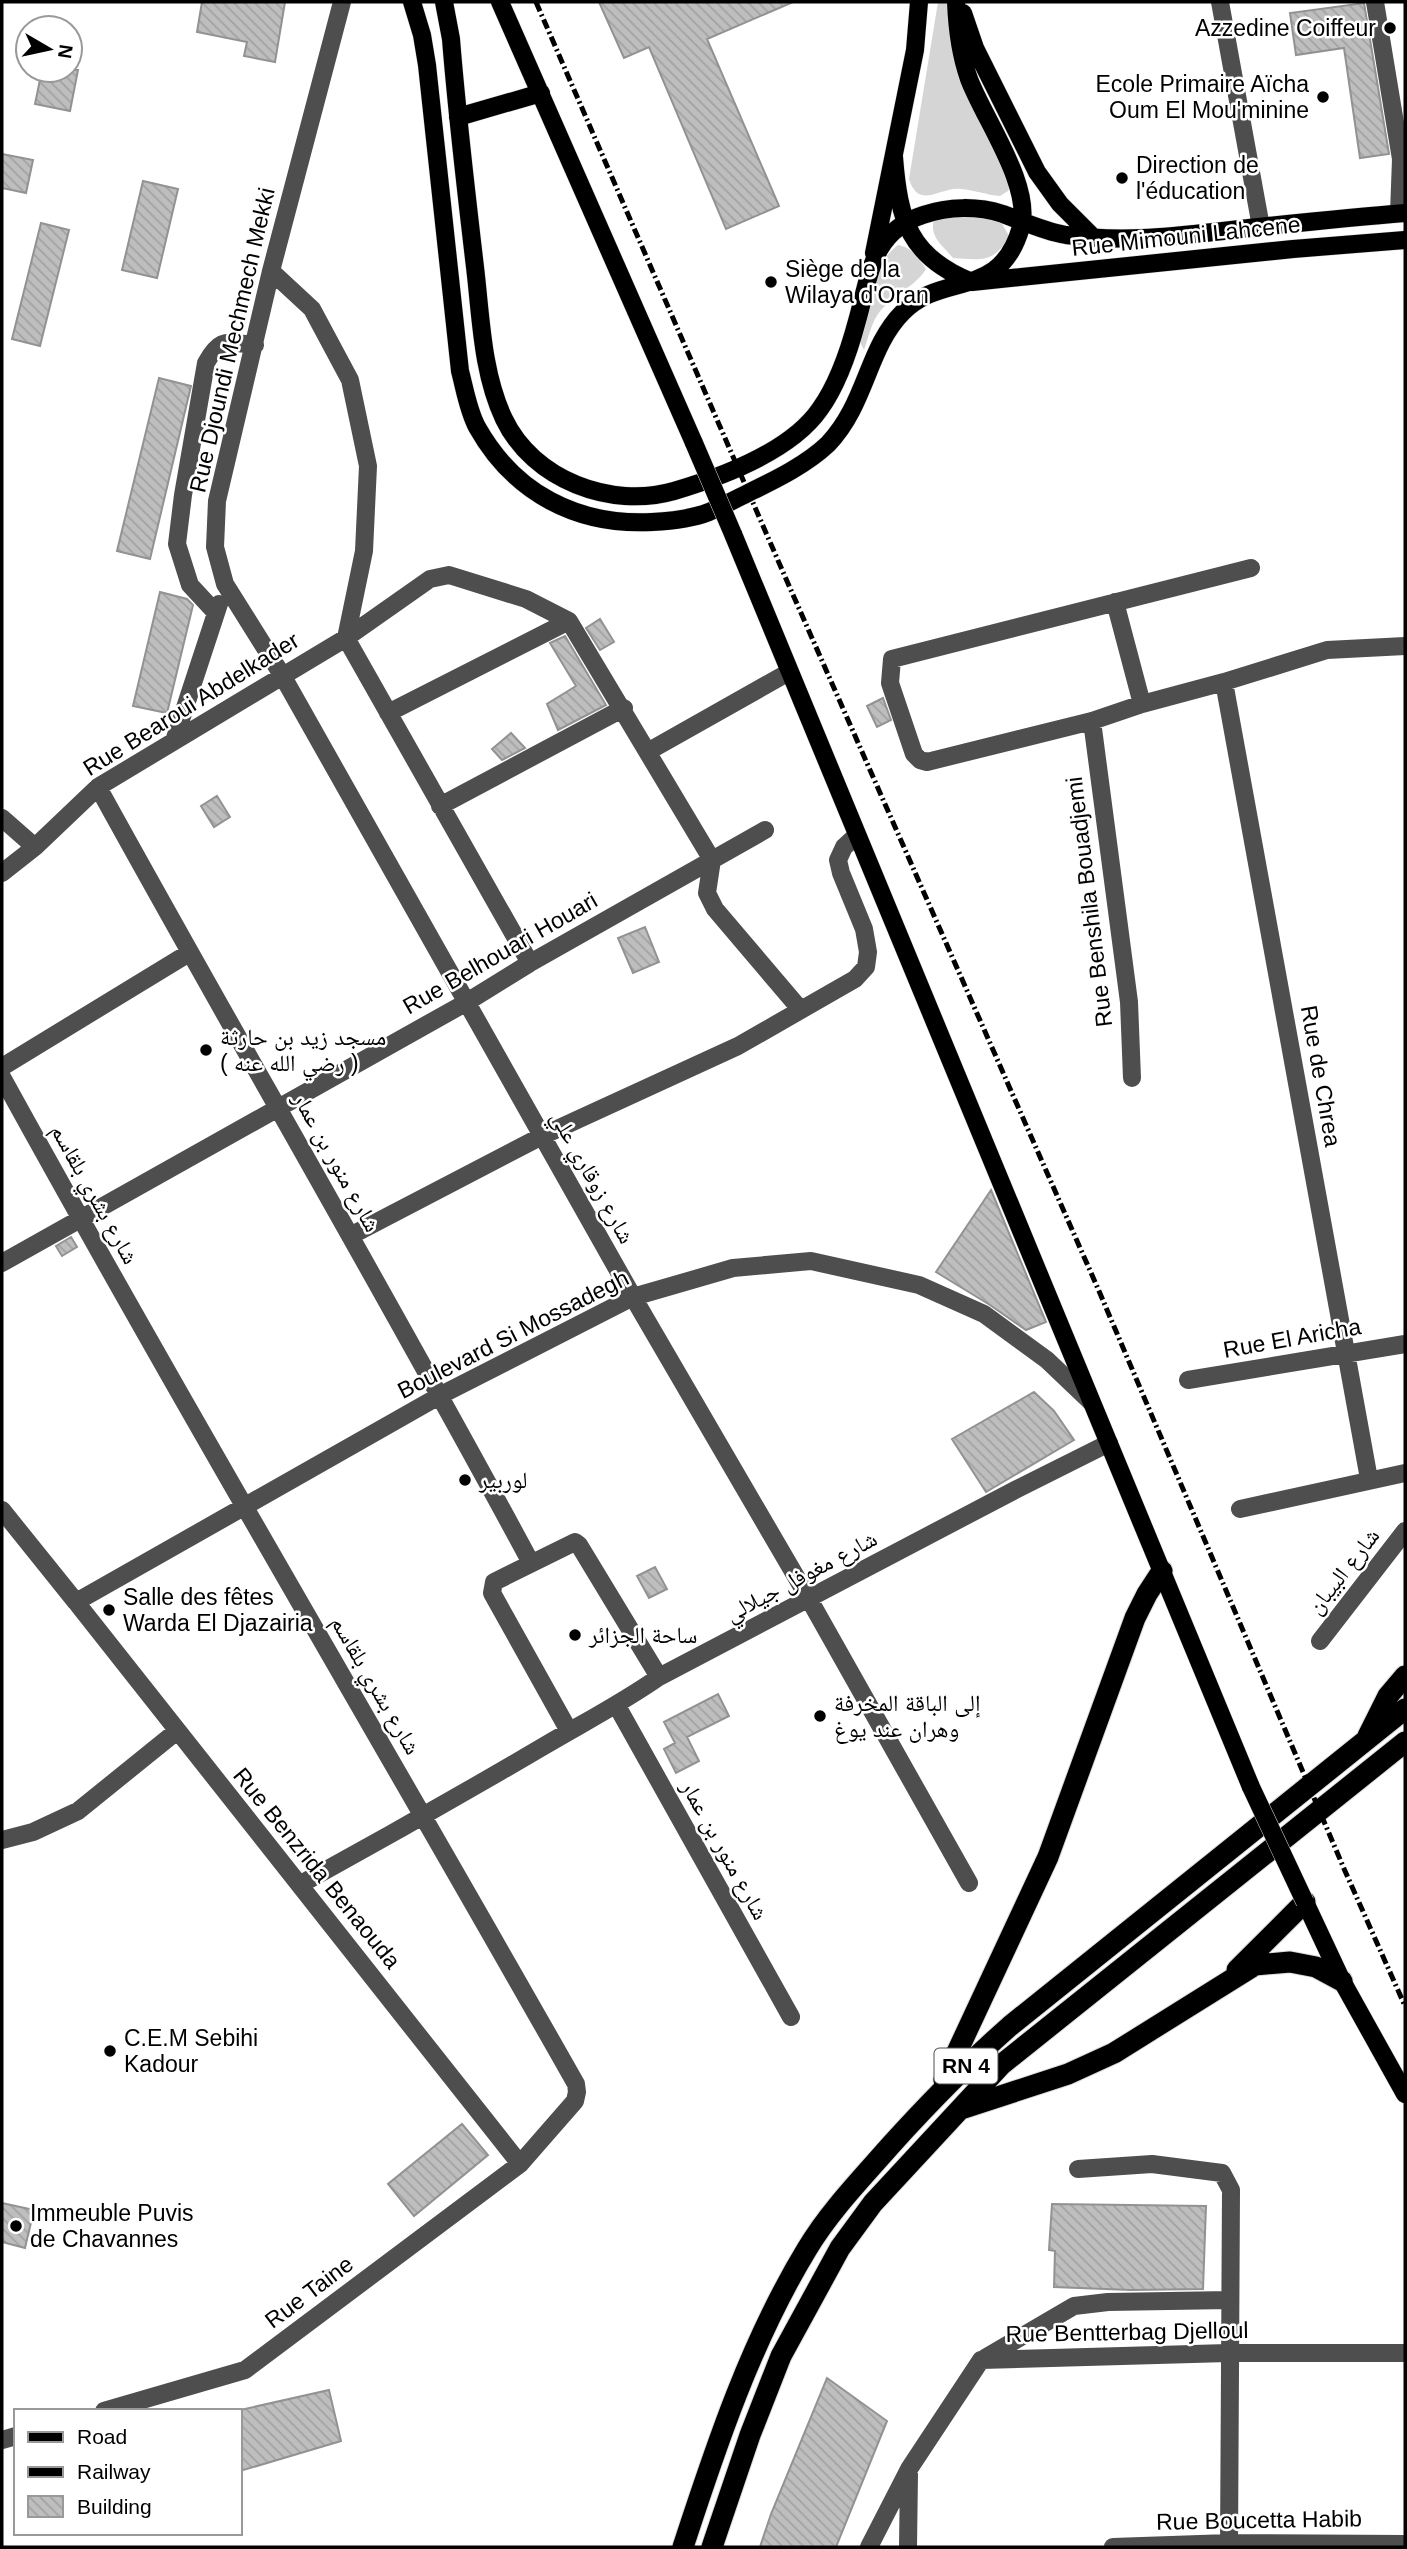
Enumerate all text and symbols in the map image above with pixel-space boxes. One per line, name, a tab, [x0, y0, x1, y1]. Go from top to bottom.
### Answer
north arrow	[14, 14, 84, 84]
place label: Azzedine Coiffeur	[1195, 15, 1376, 41]
marker: Azzedine Coiffeur	[1382, 20, 1398, 36]
text: N	[54, 43, 77, 60]
place label: Ecole Primaire Aïcha Oum El Mou'minine	[1096, 71, 1309, 123]
marker: Ecole Primaire Aïcha Oum El Mou'minine	[1315, 89, 1331, 105]
place label: Direction de l'éducation	[1136, 152, 1259, 204]
marker: Direction de l'éducation	[1114, 170, 1130, 186]
street label: Rue Djoundi Mechmech Mekki	[184, 185, 280, 495]
street label: Rue Mimouni Lahcene	[1070, 211, 1302, 261]
place label: Siège de la Wilaya d'Oran	[785, 256, 929, 308]
marker: Siège de la Wilaya d'Oran	[763, 274, 779, 290]
street label: Rue Bearoui Abdelkader	[78, 627, 304, 781]
street label: Rue Benshila Bouadjemi	[1061, 775, 1117, 1029]
street label: Rue Belhouari Houari	[398, 887, 602, 1019]
street label: Rue de Chrea	[1296, 1003, 1346, 1149]
place label: مسجد زيد بن حارثة ( رضي الله عنه )	[220, 1024, 386, 1082]
marker: مسجد زيد بن حارثة ( رضي الله عنه )	[198, 1042, 214, 1058]
street label: شارع منور بن عمار	[286, 1087, 386, 1237]
street label: شارع زوقاري علي	[541, 1106, 640, 1251]
street label: شارع بشري بلقاسم	[41, 1120, 144, 1271]
street label: Boulevard Si Mossadegh	[393, 1264, 633, 1404]
street label: Rue El Aricha	[1221, 1313, 1363, 1363]
place label: لوربير	[478, 1467, 527, 1494]
marker: لوربير	[457, 1472, 473, 1488]
street label: شارع البيبان	[1302, 1523, 1386, 1620]
street label: شارع مغوفل جيلالي	[721, 1525, 884, 1632]
place label: Salle des fêtes Warda El Djazairia	[123, 1584, 313, 1636]
marker: Salle des fêtes Warda El Djazairia	[101, 1602, 117, 1618]
street label: شارع بشري بلقاسم	[321, 1611, 426, 1762]
place label: ساحة الجزائر	[588, 1622, 697, 1648]
marker: ساحة الجزائر	[567, 1627, 583, 1643]
place label: إلى الباقة المخرفة وهران عند يوغ	[834, 1690, 980, 1744]
marker: إلى الباقة المخرفة وهران عند يوغ	[812, 1708, 828, 1724]
street label: Rue Benzrida Benaouda	[228, 1762, 406, 1974]
street label: شارع منور بن عمار	[674, 1775, 774, 1925]
place label: C.E.M Sebihi Kadour	[124, 2025, 258, 2077]
marker: C.E.M Sebihi Kadour	[102, 2043, 118, 2059]
road number: RN 4	[934, 2048, 998, 2084]
place label: Immeuble Puvis de Chavannes	[30, 2200, 194, 2252]
marker: Immeuble Puvis de Chavannes	[8, 2218, 24, 2234]
street label: Rue Taine	[260, 2251, 358, 2333]
street label: Rue Bentterbag Djelloul	[1005, 2317, 1249, 2347]
legend	[14, 2409, 242, 2535]
text: Road	[77, 2425, 127, 2448]
text: Railway	[77, 2460, 151, 2483]
text: Building	[77, 2495, 152, 2518]
street label: Rue Boucetta Habib	[1156, 2505, 1362, 2535]

